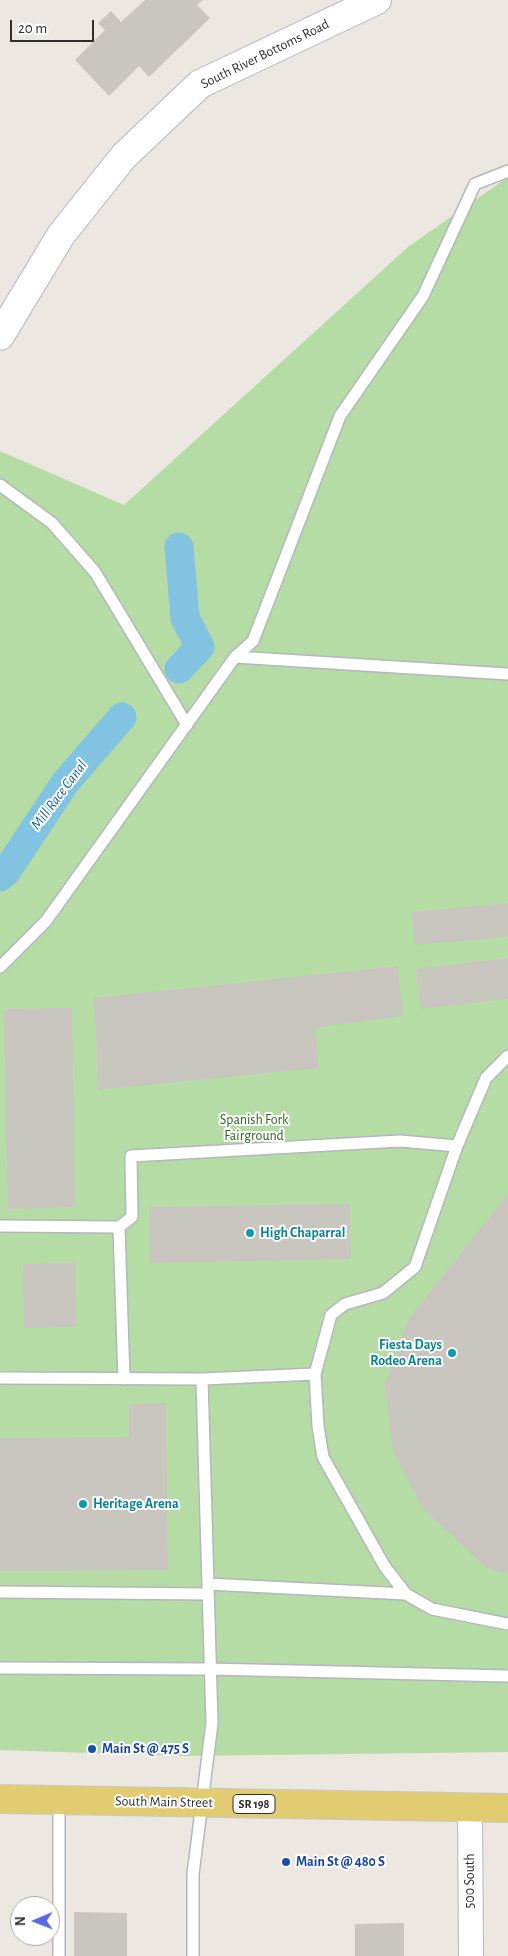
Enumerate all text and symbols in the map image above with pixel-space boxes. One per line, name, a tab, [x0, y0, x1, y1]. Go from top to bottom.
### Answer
scale bar	[12, 10, 96, 42]
street label: South River Bottoms Road	[198, 16, 332, 92]
text: 20 m	[18, 21, 47, 36]
water label: Mill Race Canal	[27, 757, 91, 833]
park label: Spanish Fork Fairground	[220, 1112, 288, 1144]
place label: High Chaparral	[260, 1225, 345, 1241]
marker: High Chaparral	[244, 1227, 256, 1239]
place label: Fiesta Days Rodeo Arena	[370, 1337, 442, 1370]
marker: Fiesta Days Rodeo Arena	[446, 1347, 458, 1359]
place label: Heritage Arena	[93, 1496, 179, 1512]
marker: Heritage Arena	[77, 1498, 89, 1510]
place label: Main St @ 475 S	[102, 1741, 189, 1757]
marker: Main St @ 475 S	[86, 1743, 98, 1755]
street label: South Main Street	[115, 1793, 213, 1811]
road number: SR 198	[233, 1795, 275, 1814]
street label: 500 South	[462, 1853, 478, 1909]
place label: Main St @ 480 S	[296, 1854, 385, 1870]
marker: Main St @ 480 S	[280, 1856, 292, 1868]
north arrow	[10, 1896, 60, 1946]
text: N	[14, 1916, 28, 1926]

